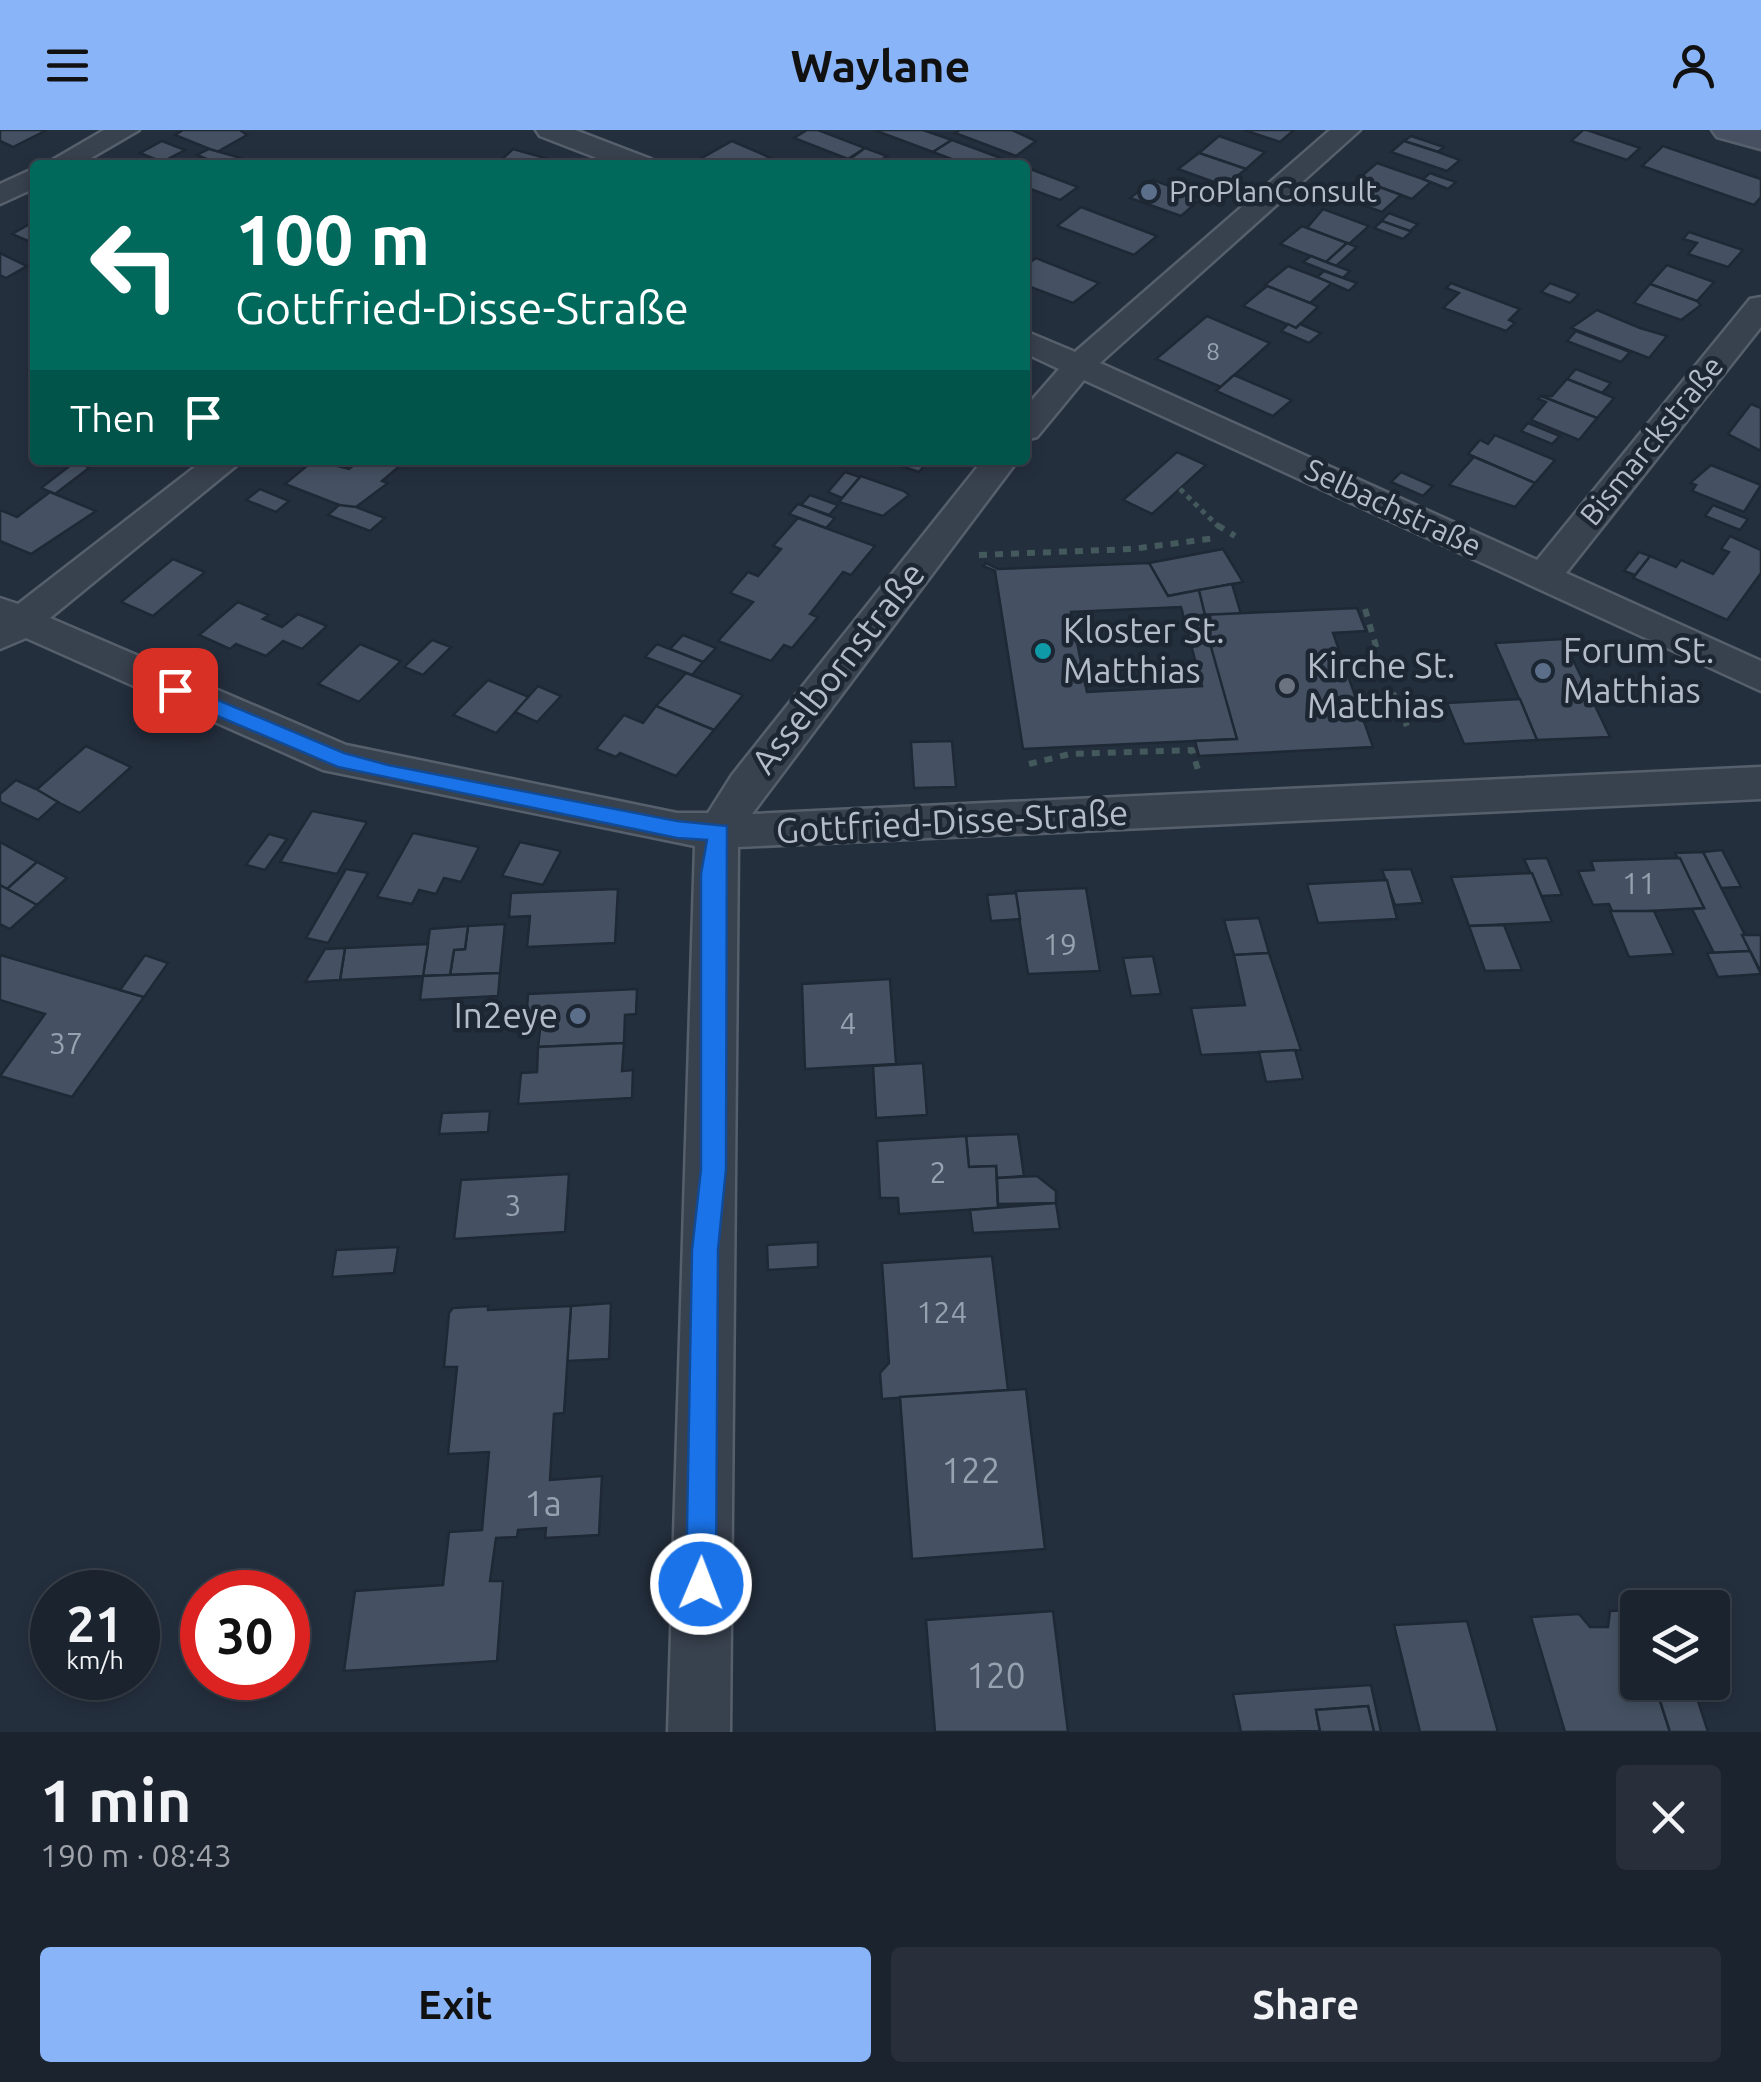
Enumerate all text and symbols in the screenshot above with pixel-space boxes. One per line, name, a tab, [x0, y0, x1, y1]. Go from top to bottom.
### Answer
icon: menu	[40, 38, 95, 93]
icon: person	[1666, 38, 1721, 93]
text: Waylane	[791, 40, 970, 91]
place label: ProPlanConsult	[1169, 174, 1377, 208]
marker: ProPlanConsult	[1138, 181, 1160, 203]
icon: left	[70, 200, 200, 330]
text: 100 m	[235, 200, 430, 278]
text: Gottfried-Disse-Straße	[235, 282, 689, 333]
house number: 8	[1206, 337, 1220, 365]
street label: Bismarckstraße	[1573, 349, 1730, 532]
icon: arrive	[176, 390, 231, 445]
text: Then	[70, 397, 156, 439]
street label: Selbachstraße	[1300, 451, 1487, 563]
street label: Asselbornstraße	[742, 554, 932, 781]
place label: Kloster St. Matthias	[1063, 610, 1225, 690]
place label: Forum St. Matthias	[1563, 630, 1714, 710]
marker: Kloster St. Matthias	[1032, 640, 1054, 662]
place label: Kirche St. Matthias	[1307, 645, 1455, 725]
pin	[133, 648, 218, 733]
marker: Forum St. Matthias	[1532, 660, 1554, 682]
icon: arrive	[148, 663, 203, 718]
marker: Kirche St. Matthias	[1276, 675, 1298, 697]
street label: Gottfried-Disse-Straße	[775, 792, 1129, 850]
house number: 11	[1622, 866, 1656, 900]
house number: 19	[1043, 927, 1077, 961]
place label: In2eye	[454, 995, 558, 1035]
marker: In2eye	[567, 1005, 589, 1027]
house number: 4	[840, 1006, 856, 1040]
house number: 37	[49, 1026, 83, 1060]
house number: 2	[930, 1155, 946, 1189]
house number: 3	[505, 1188, 521, 1222]
house number: 124	[917, 1295, 967, 1329]
house number: 122	[941, 1450, 1001, 1490]
house number: 1a	[524, 1483, 562, 1523]
position arrow	[649, 1532, 753, 1636]
speed limit sign: 30	[180, 1570, 310, 1700]
map controls	[1620, 1590, 1730, 1700]
button: layers	[1620, 1590, 1730, 1700]
text: 21	[67, 1595, 123, 1651]
text: km/h	[66, 1646, 124, 1674]
house number: 120	[966, 1655, 1026, 1695]
button: close	[1616, 1765, 1721, 1870]
text: 1 min	[40, 1766, 192, 1833]
text: 190 m · 08:43	[40, 1837, 232, 1873]
button: Exit	[40, 1947, 871, 2062]
button: Share	[891, 1947, 1721, 2062]

